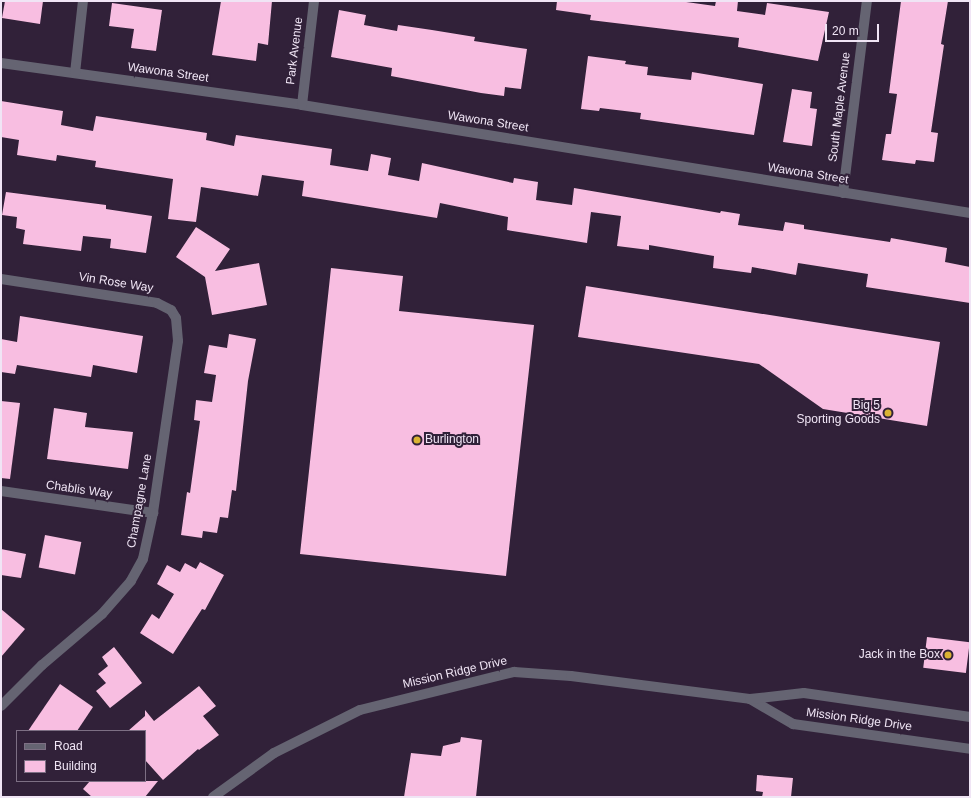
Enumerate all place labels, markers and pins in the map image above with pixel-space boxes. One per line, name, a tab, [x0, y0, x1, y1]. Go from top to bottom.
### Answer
place label: Big 5 Sporting Goods	[797, 399, 880, 427]
marker: Big 5 Sporting Goods	[883, 408, 893, 418]
place label: Burlington	[425, 433, 479, 447]
marker: Burlington	[412, 435, 422, 445]
place label: Jack in the Box	[859, 648, 940, 662]
marker: Jack in the Box	[943, 650, 953, 660]

